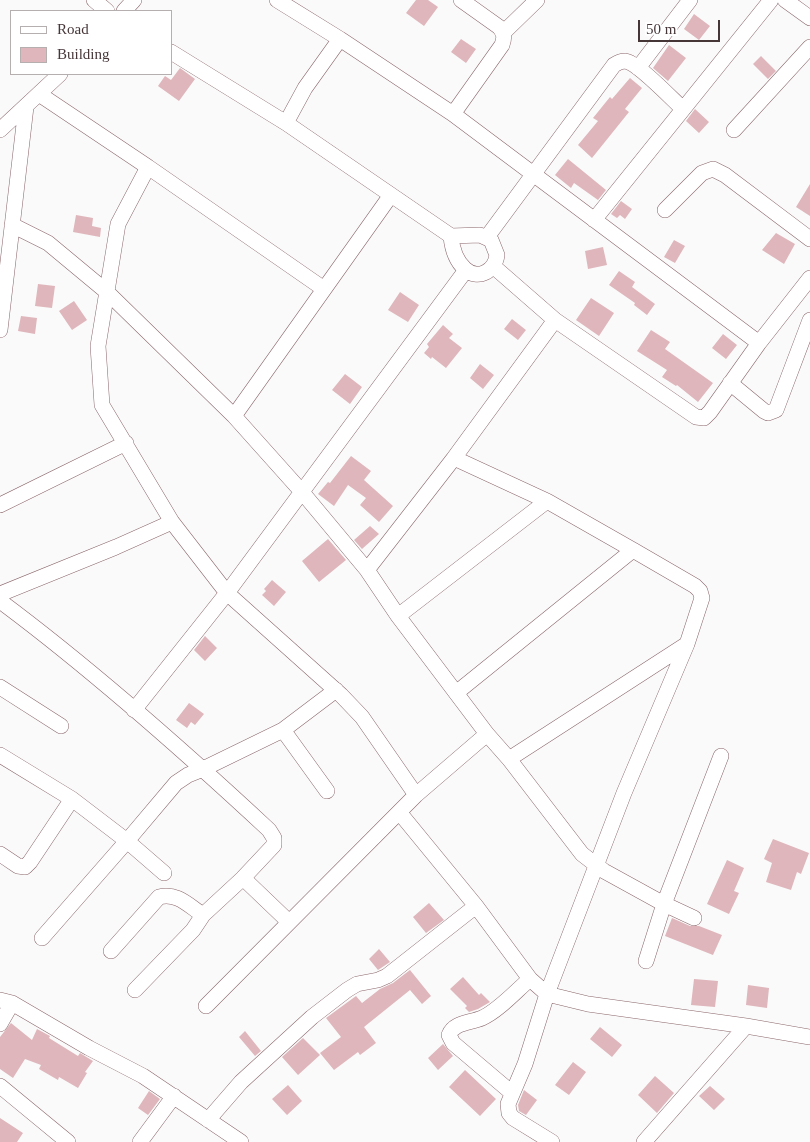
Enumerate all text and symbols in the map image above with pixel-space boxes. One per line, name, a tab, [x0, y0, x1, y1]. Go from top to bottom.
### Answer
legend	[10, 10, 172, 75]
scale bar	[640, 10, 722, 42]
text: Road	[57, 21, 89, 37]
text: 50 m	[646, 21, 676, 37]
text: Building	[57, 46, 110, 62]

